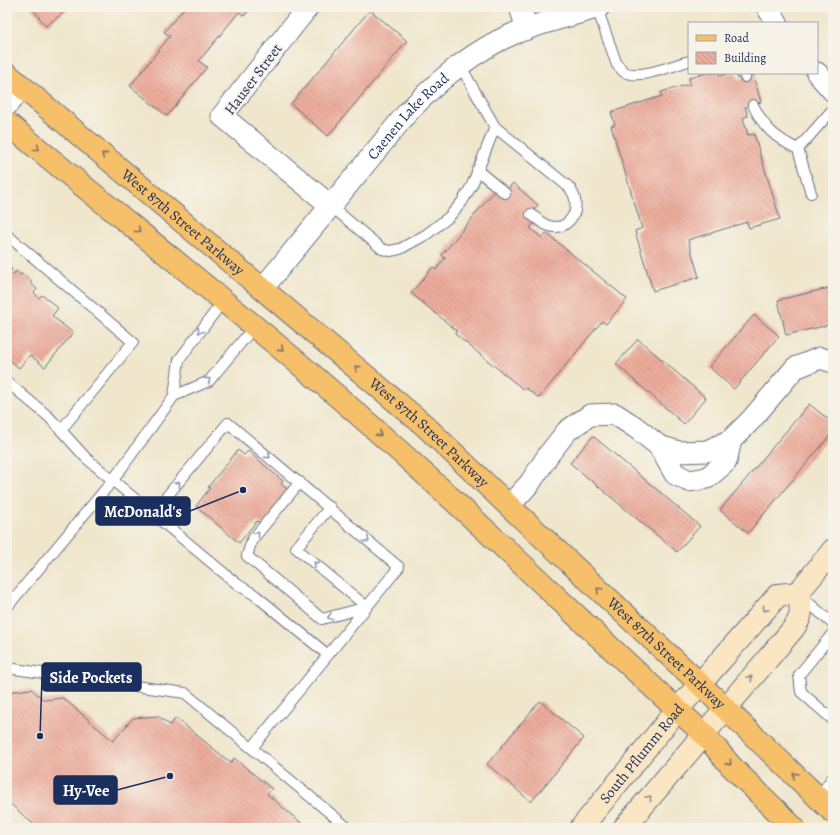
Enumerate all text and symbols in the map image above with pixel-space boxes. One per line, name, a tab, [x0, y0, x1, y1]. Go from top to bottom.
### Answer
legend	[688, 22, 818, 74]
text: Road	[724, 30, 750, 46]
street label: Hauser Street	[220, 39, 286, 119]
text: Building	[724, 50, 766, 66]
street label: Caenen Lake Road	[363, 67, 454, 164]
one-way arrow	[32, 143, 40, 150]
one-way arrow	[101, 153, 108, 160]
street label: West 87th Street Parkway	[116, 164, 249, 280]
one-way arrow	[133, 226, 140, 233]
one-way arrow	[198, 327, 205, 334]
one-way arrow	[276, 344, 284, 351]
one-way arrow	[355, 366, 362, 373]
street label: West 87th Street Parkway	[364, 373, 494, 492]
one-way arrow	[204, 377, 211, 384]
one-way arrow	[374, 429, 382, 437]
one-way arrow	[263, 452, 270, 459]
one-way arrow	[173, 481, 180, 488]
callout: McDonald's	[96, 497, 190, 525]
text: McDonald's	[104, 501, 182, 523]
one-way arrow	[252, 532, 259, 539]
one-way arrow	[363, 535, 370, 542]
one-way arrow	[313, 561, 320, 568]
one-way arrow	[597, 588, 604, 595]
street label: West 87th Street Parkway	[602, 592, 730, 714]
one-way arrow	[763, 604, 770, 612]
one-way arrow	[327, 612, 334, 621]
callout: Side Pockets	[42, 663, 141, 691]
text: Side Pockets	[50, 667, 132, 689]
one-way arrow	[746, 675, 753, 683]
street label: South Pflumm Road	[595, 698, 689, 808]
one-way arrow	[725, 758, 732, 766]
one-way arrow	[792, 772, 800, 780]
callout: Hy-Vee	[54, 776, 117, 804]
text: Hy-Vee	[63, 780, 109, 802]
one-way arrow	[645, 796, 652, 803]

